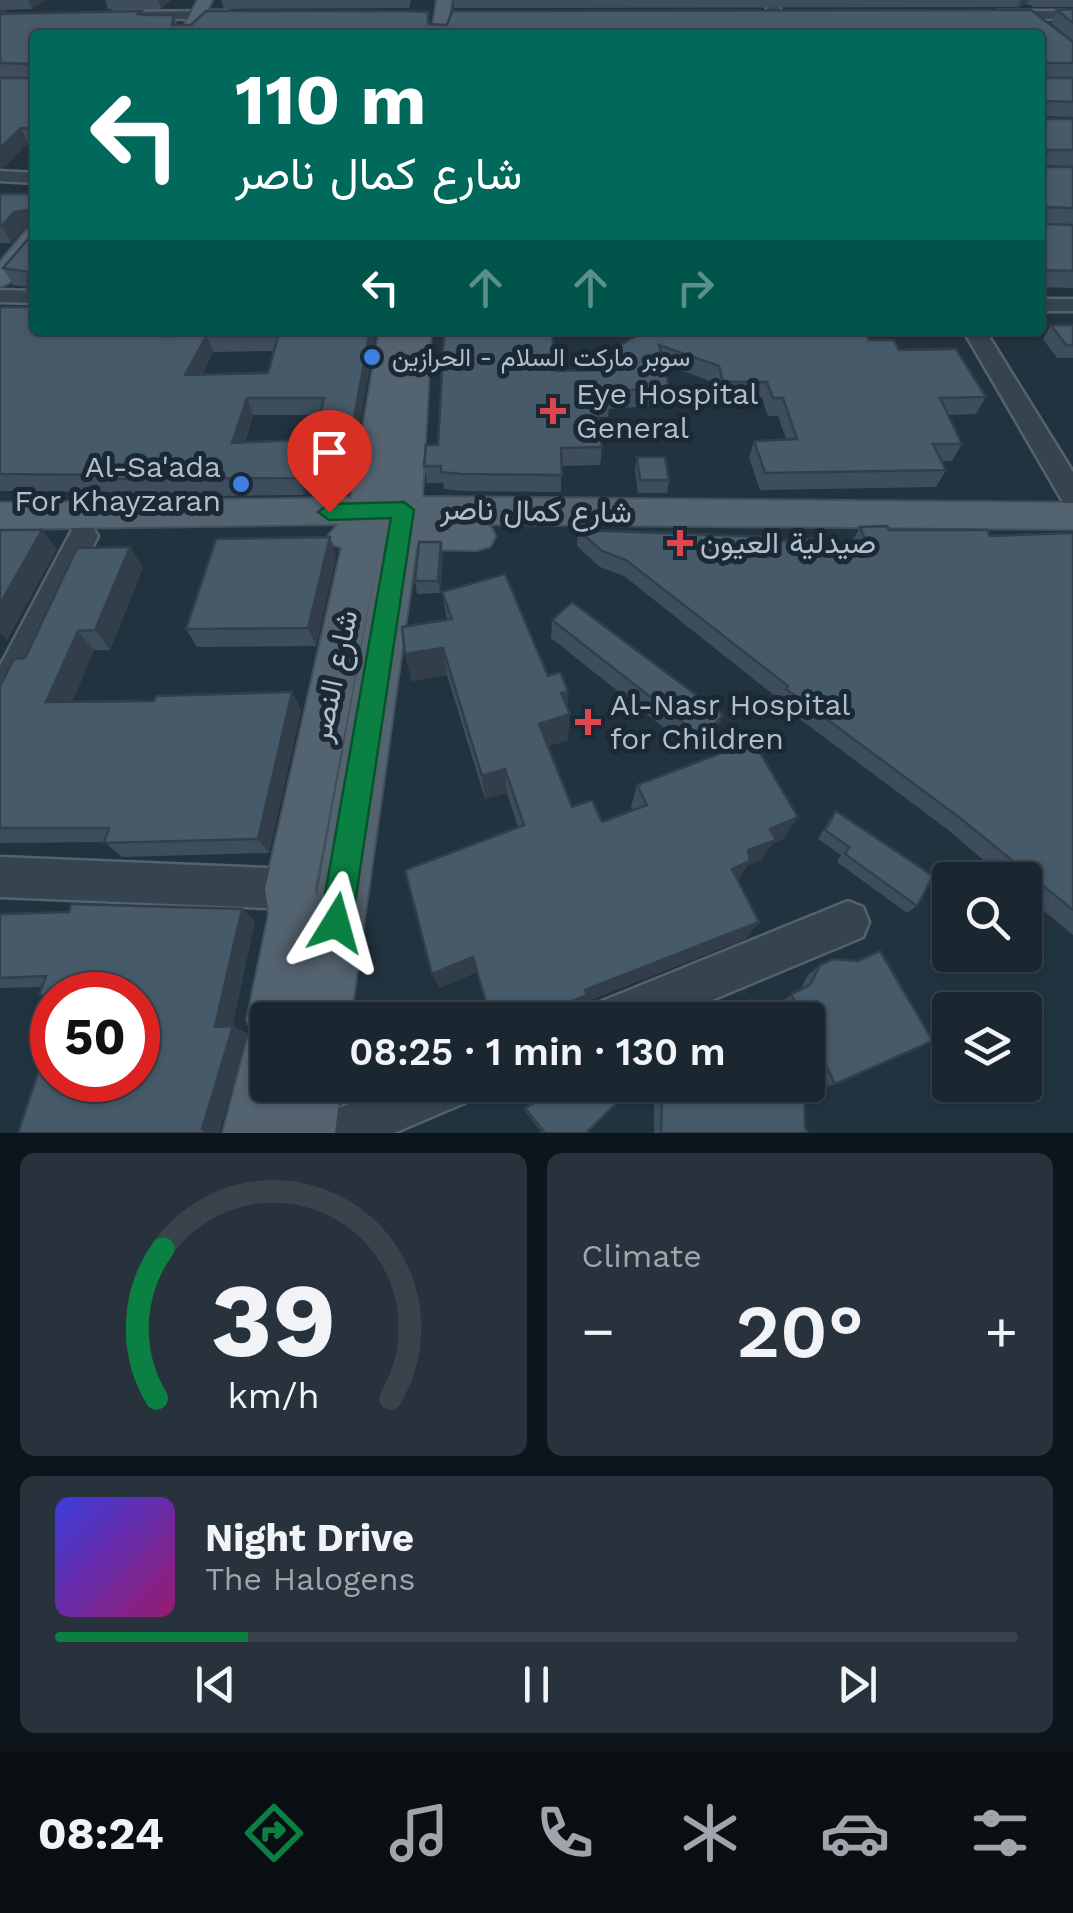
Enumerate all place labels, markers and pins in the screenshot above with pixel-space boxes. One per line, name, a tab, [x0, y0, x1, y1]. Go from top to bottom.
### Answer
place label: سوبر ماركت السلام - الحرازين	[392, 343, 690, 374]
marker: سوبر ماركت السلام - الحرازين	[361, 346, 383, 368]
place label: Eye Hospital General	[576, 376, 758, 445]
marker: Eye Hospital General	[540, 398, 566, 424]
pin	[287, 410, 372, 513]
place label: Al-Sa'ada For Khayzaran	[14, 449, 221, 518]
marker: Al-Sa'ada For Khayzaran	[230, 473, 252, 495]
place label: صيدلية العيون	[700, 525, 876, 561]
marker: صيدلية العيون	[669, 532, 691, 554]
place label: Al-Nasr Hospital for Children	[610, 687, 851, 756]
marker: Al-Nasr Hospital for Children	[575, 709, 601, 735]

